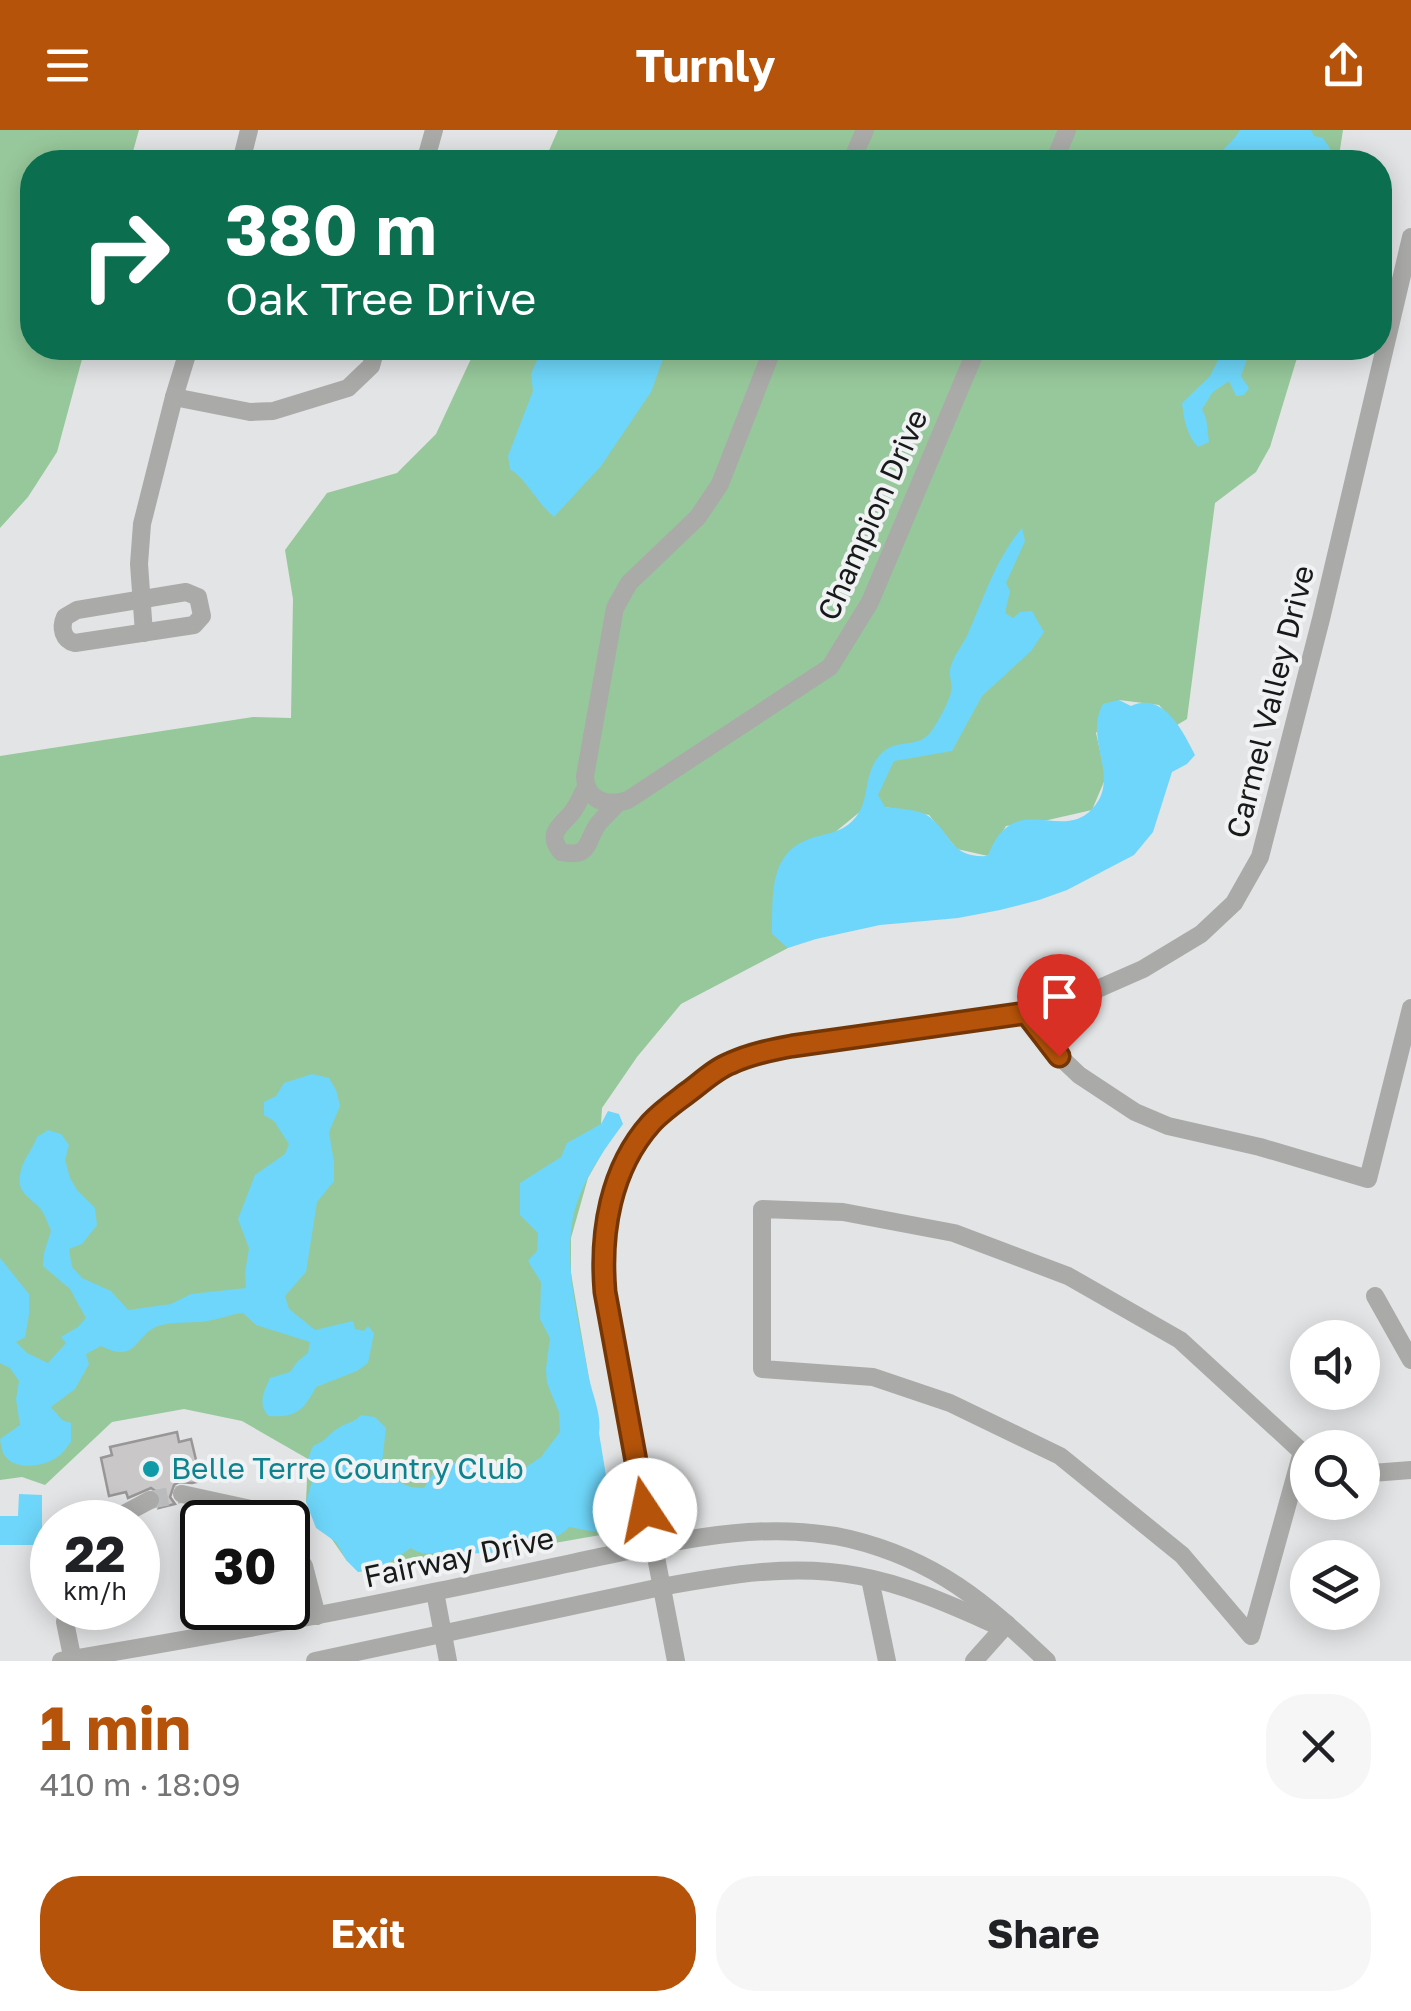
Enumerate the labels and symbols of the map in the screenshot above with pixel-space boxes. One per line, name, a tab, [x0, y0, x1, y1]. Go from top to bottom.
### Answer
street label: Champion Drive	[809, 404, 935, 626]
street label: Carmel Valley Drive	[1219, 562, 1321, 842]
pin	[1017, 954, 1102, 1057]
place label: Belle Terre Country Club	[171, 1450, 524, 1486]
marker: Belle Terre Country Club	[140, 1458, 162, 1480]
position arrow	[593, 1458, 697, 1562]
speed limit sign: 30	[180, 1500, 310, 1630]
street label: Fairway Drive	[361, 1519, 557, 1595]

